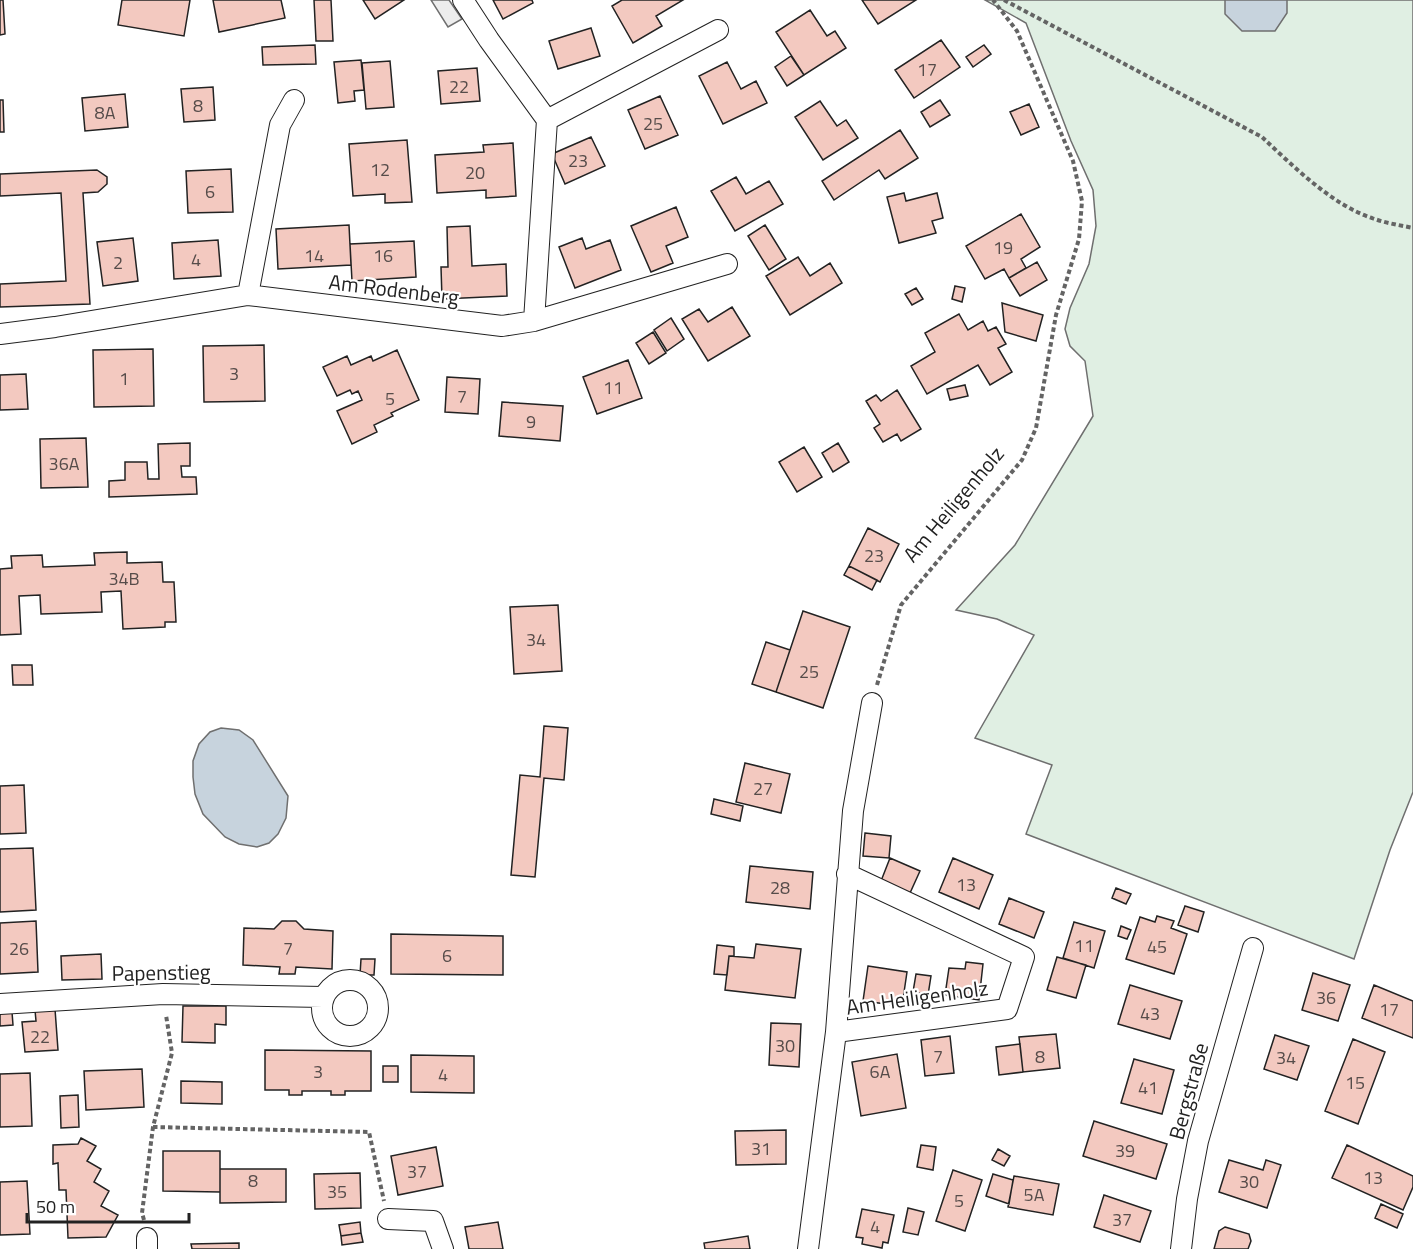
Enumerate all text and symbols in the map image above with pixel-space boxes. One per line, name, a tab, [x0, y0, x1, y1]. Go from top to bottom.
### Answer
house number: 17	[917, 56, 937, 83]
house number: 22	[449, 73, 469, 100]
house number: 8	[193, 92, 203, 119]
house number: 8A	[95, 99, 116, 126]
house number: 25	[643, 110, 663, 137]
house number: 23	[568, 147, 588, 174]
house number: 12	[370, 156, 390, 183]
house number: 20	[465, 159, 485, 186]
house number: 6	[205, 178, 215, 205]
house number: 19	[993, 234, 1013, 261]
house number: 14	[304, 242, 324, 269]
house number: 16	[373, 242, 393, 269]
house number: 4	[191, 246, 201, 273]
house number: 2	[113, 249, 123, 276]
street label: Am Rodenberg	[327, 265, 461, 313]
house number: 3	[229, 360, 239, 387]
house number: 1	[119, 365, 129, 392]
house number: 11	[603, 374, 623, 401]
house number: 7	[457, 383, 467, 410]
house number: 5	[385, 385, 395, 412]
house number: 9	[526, 408, 536, 435]
street label: Am Heiligenholz	[895, 439, 1011, 569]
house number: 36A	[49, 450, 80, 477]
house number: 23	[864, 542, 884, 569]
house number: 34B	[108, 565, 140, 592]
house number: 34	[526, 626, 546, 653]
house number: 25	[799, 658, 819, 685]
house number: 27	[753, 775, 773, 802]
house number: 13	[956, 871, 976, 898]
house number: 28	[770, 874, 790, 901]
house number: 11	[1074, 932, 1094, 959]
house number: 45	[1147, 933, 1167, 960]
house number: 26	[9, 935, 29, 962]
house number: 7	[283, 935, 293, 962]
house number: 6	[442, 942, 452, 969]
street label: Papenstieg	[111, 955, 211, 989]
street label: Am Heiligenholz	[844, 971, 990, 1023]
house number: 36	[1316, 984, 1336, 1011]
house number: 17	[1379, 996, 1399, 1023]
house number: 43	[1140, 1000, 1160, 1027]
house number: 22	[30, 1023, 50, 1050]
house number: 30	[775, 1032, 795, 1059]
street label: Bergstraße	[1160, 1039, 1216, 1143]
house number: 7	[933, 1043, 943, 1070]
house number: 8	[1035, 1043, 1045, 1070]
house number: 34	[1276, 1044, 1296, 1071]
house number: 3	[313, 1058, 323, 1085]
house number: 6A	[870, 1058, 891, 1085]
house number: 4	[438, 1061, 448, 1088]
house number: 15	[1345, 1069, 1365, 1096]
house number: 41	[1138, 1074, 1158, 1101]
house number: 31	[751, 1135, 771, 1162]
house number: 39	[1115, 1137, 1135, 1164]
house number: 37	[407, 1158, 427, 1185]
house number: 13	[1363, 1164, 1383, 1191]
house number: 8	[248, 1167, 258, 1194]
house number: 30	[1239, 1168, 1259, 1195]
house number: 35	[327, 1178, 347, 1205]
house number: 5A	[1024, 1181, 1045, 1208]
scale bar	[27, 1186, 189, 1224]
house number: 5	[954, 1187, 964, 1214]
text: 50 m	[36, 1193, 75, 1220]
house number: 37	[1112, 1206, 1132, 1233]
house number: 4	[870, 1213, 880, 1240]

